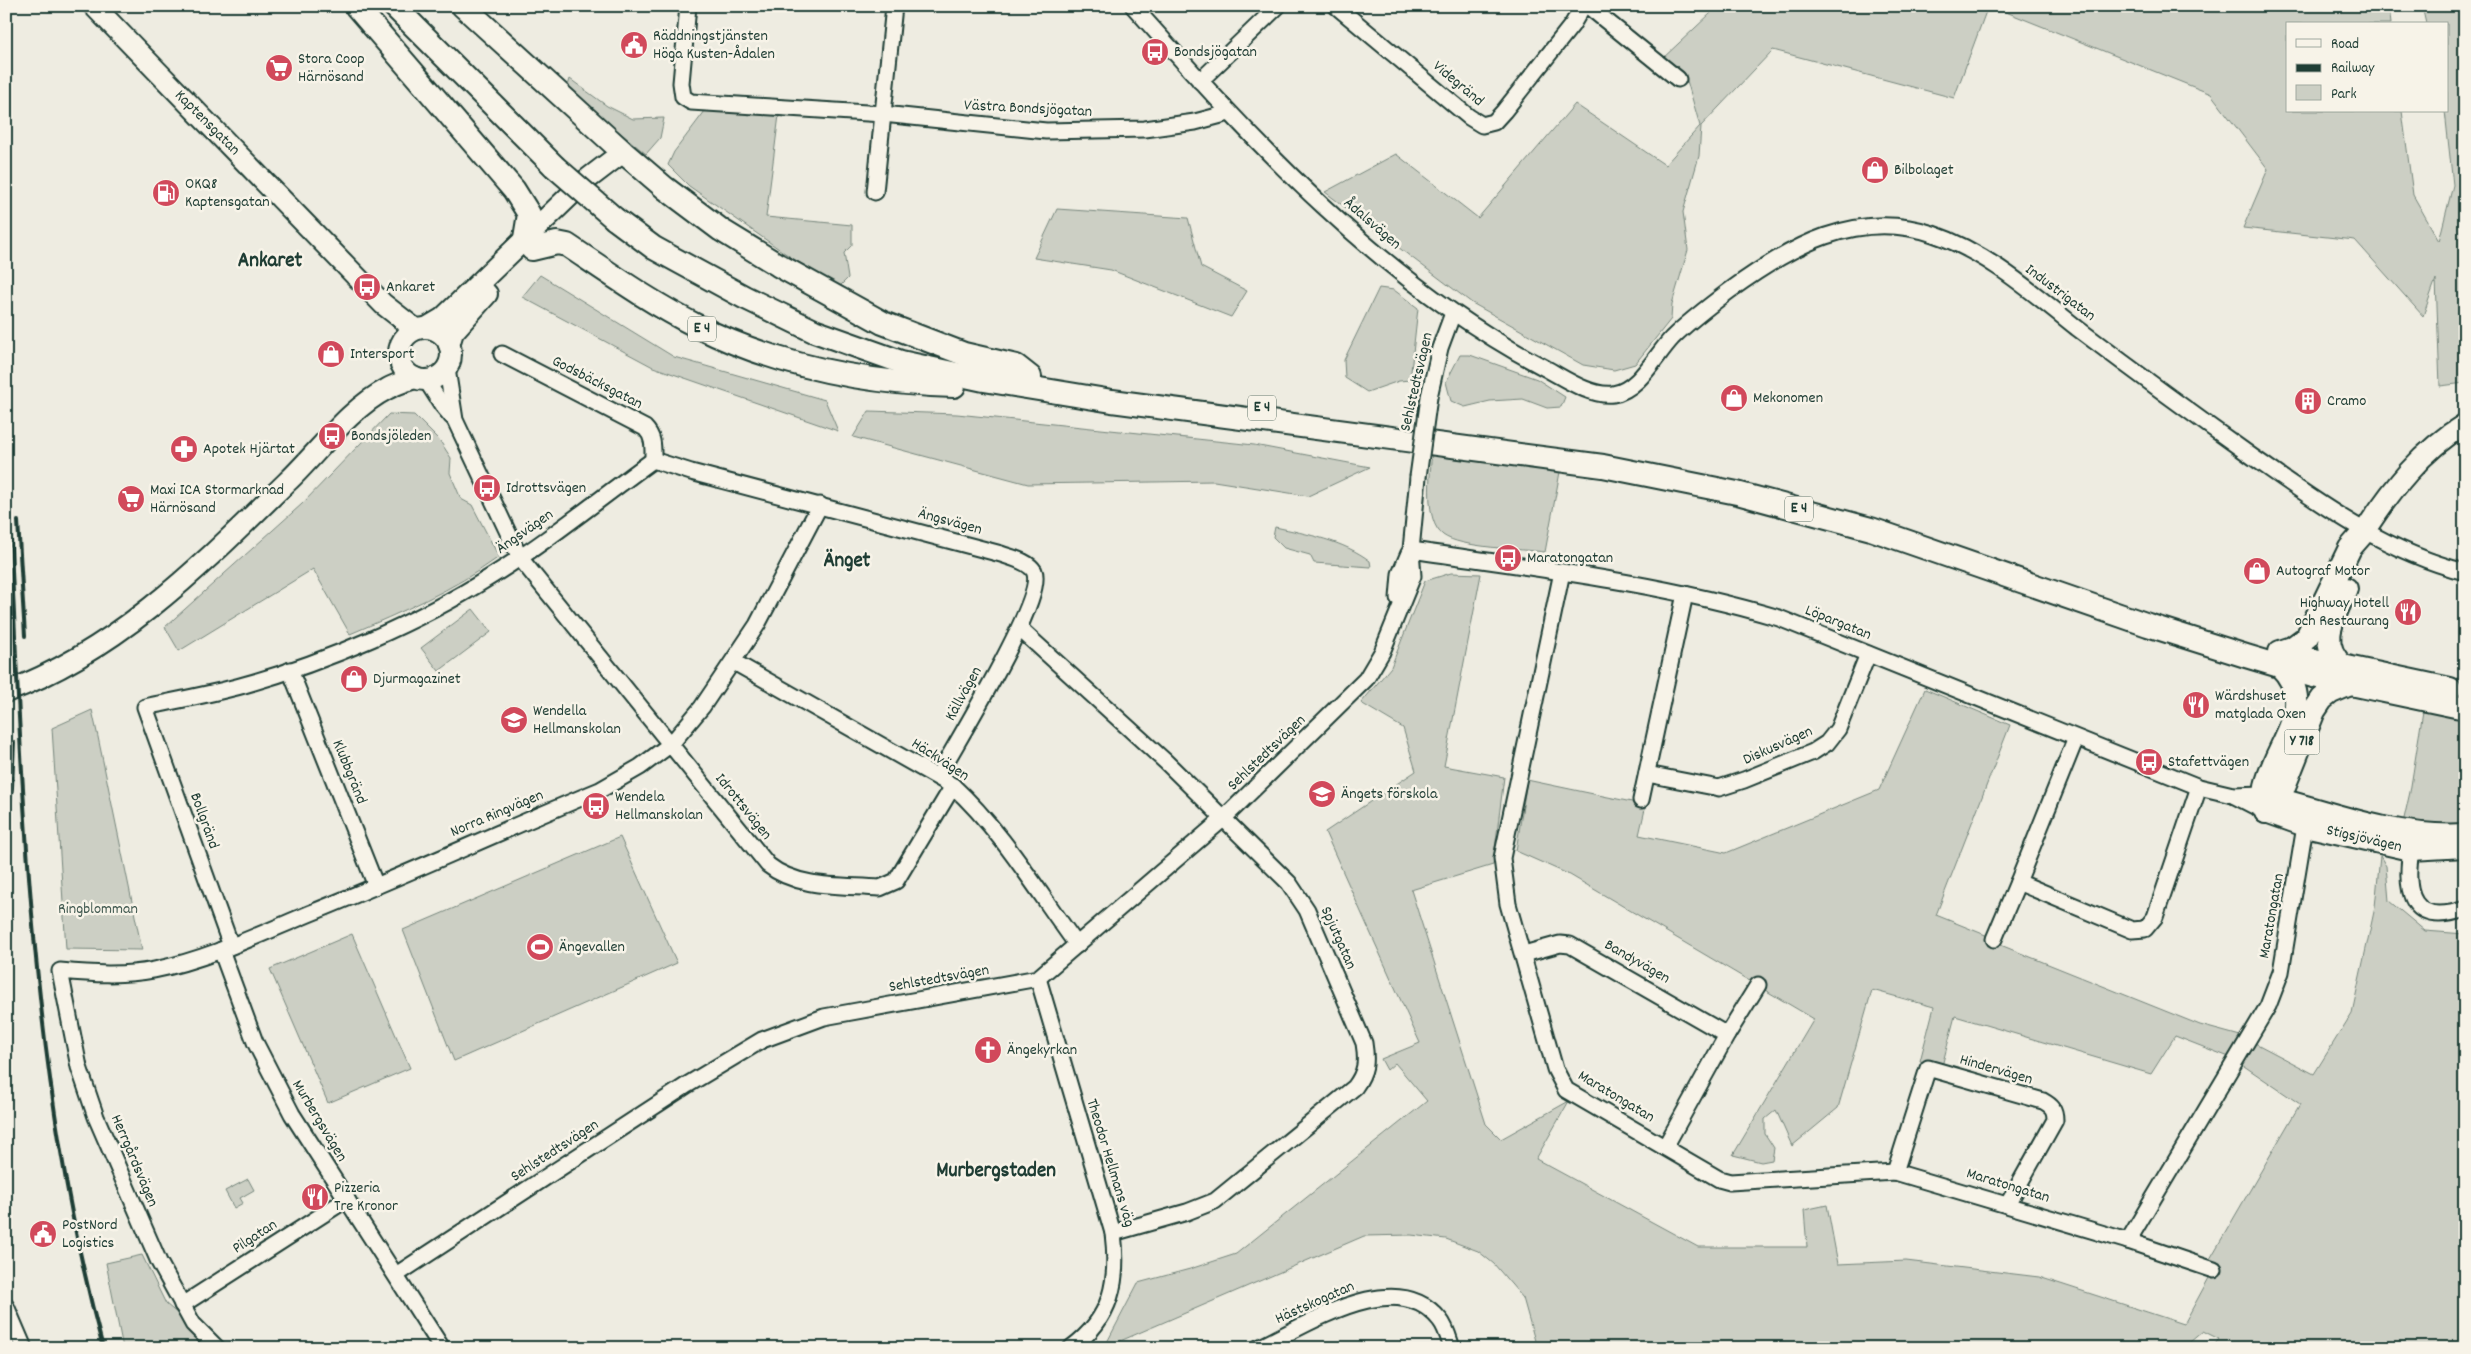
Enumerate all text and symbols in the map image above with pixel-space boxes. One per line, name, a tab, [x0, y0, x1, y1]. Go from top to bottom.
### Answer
legend	[2286, 22, 2448, 112]
place label: Räddningstjänsten Höga Kusten-Ådalen	[653, 25, 775, 66]
public building icon: Räddningstjänsten Höga Kusten-Ådalen	[619, 30, 649, 60]
text: Road	[2331, 34, 2359, 56]
bus stop icon: Bondsjögatan	[1140, 37, 1170, 67]
place label: Bondsjögatan	[1174, 41, 1257, 64]
place label: Stora Coop Härnösand	[298, 48, 365, 89]
supermarket icon: Stora Coop Härnösand	[264, 53, 294, 83]
street label: Videgränd	[1427, 56, 1489, 112]
text: Railway	[2331, 58, 2375, 80]
text: Park	[2331, 84, 2357, 106]
street label: Kaptensgatan	[169, 85, 245, 161]
street label: Västra Bondsjögatan	[963, 94, 1093, 124]
shop icon: Bilbolaget	[1860, 155, 1890, 185]
place label: Bilbolaget	[1894, 159, 1954, 182]
place label: OKQ8 Kaptensgatan	[185, 173, 270, 214]
fuel station icon: OKQ8 Kaptensgatan	[151, 178, 181, 208]
street label: Ådalsvägen	[1338, 192, 1406, 256]
district label: Ankaret	[238, 247, 302, 277]
street label: Industrigatan	[2020, 259, 2100, 327]
bus stop icon: Ankaret	[352, 272, 382, 302]
place label: Ankaret	[386, 276, 435, 299]
road number: E 4	[688, 316, 716, 342]
street label: Sehlstedtsvägen	[1394, 330, 1440, 434]
shop icon: Intersport	[316, 339, 346, 369]
place label: Intersport	[350, 343, 414, 366]
street label: Godsbäcksgatan	[547, 350, 647, 416]
shop icon: Mekonomen	[1719, 383, 1749, 413]
building icon: Cramo	[2293, 386, 2323, 416]
place label: Mekonomen	[1753, 387, 1823, 410]
place label: Cramo	[2327, 390, 2366, 413]
road number: E 4	[1248, 396, 1276, 420]
bus stop icon: Bondsjöleden	[317, 421, 347, 451]
place label: Bondsjöleden	[351, 425, 431, 448]
pharmacy icon: Apotek Hjärtat	[169, 434, 199, 464]
place label: Apotek Hjärtat	[203, 438, 295, 461]
bus stop icon: Idrottsvägen	[472, 473, 502, 503]
place label: Idrottsvägen	[506, 477, 586, 500]
place label: Maxi ICA Stormarknad Härnösand	[150, 479, 284, 520]
supermarket icon: Maxi ICA Stormarknad Härnösand	[116, 484, 146, 514]
road number: E 4	[1785, 496, 1813, 522]
street label: Ängsvägen	[915, 502, 985, 542]
street label: Ängsvägen	[492, 504, 558, 560]
bus stop icon: Maratongatan	[1493, 543, 1523, 573]
district label: Änget	[824, 547, 871, 577]
place label: Maratongatan	[1527, 547, 1613, 570]
shop icon: Autograf Motor	[2242, 556, 2272, 586]
place label: Autograf Motor	[2276, 560, 2370, 583]
place label: Highway Hotell och Restaurang	[2295, 592, 2389, 633]
restaurant icon: Highway Hotell och Restaurang	[2393, 597, 2423, 627]
street label: Löpargatan	[1801, 599, 1875, 647]
street label: Källvägen	[940, 663, 988, 725]
shop icon: Djurmagazinet	[339, 664, 369, 694]
place label: Djurmagazinet	[373, 668, 461, 691]
place label: Wärdshuset matglada Oxen	[2215, 685, 2306, 726]
restaurant icon: Wärdshuset matglada Oxen	[2181, 690, 2211, 720]
place label: Wendella Hellmanskolan	[533, 700, 621, 741]
school or university icon: Wendella Hellmanskolan	[499, 705, 529, 735]
street label: Sehlstedtsvägen	[1223, 710, 1311, 796]
street label: Diskusvägen	[1739, 720, 1817, 772]
road number: Y 718	[2284, 730, 2320, 754]
street label: Häckvägen	[906, 733, 974, 787]
street label: Klubbgränd	[326, 736, 372, 808]
bus stop icon: Stafettvägen	[2134, 747, 2164, 777]
place label: Stafettvägen	[2168, 751, 2249, 774]
street label: Idrottsvägen	[709, 769, 777, 845]
school or university icon: Ängets förskola	[1307, 779, 1337, 809]
place label: Ängets förskola	[1341, 783, 1438, 806]
street label: Norra Ringvägen	[447, 784, 547, 844]
place label: Wendela Hellmanskolan	[615, 786, 703, 827]
street label: Bollgränd	[183, 790, 225, 852]
bus stop icon: Wendela Hellmanskolan	[581, 791, 611, 821]
street label: Stigsjövägen	[2324, 819, 2404, 859]
street label: Maratongatan	[2253, 872, 2291, 960]
park label: Ringblomman	[58, 898, 138, 921]
street label: Spjutgatan	[1314, 903, 1362, 973]
sports icon: Ängevallen	[525, 932, 555, 962]
street label: Bandyvägen	[1600, 934, 1674, 990]
place label: Ängevallen	[559, 936, 625, 959]
street label: Sehlstedtsvägen	[887, 959, 991, 999]
church icon: Ängekyrkan	[973, 1035, 1003, 1065]
place label: Ängekyrkan	[1007, 1039, 1077, 1062]
street label: Hindervägen	[1957, 1049, 2035, 1091]
street label: Maratongatan	[1573, 1065, 1659, 1129]
street label: Murbergsvägen	[285, 1076, 353, 1166]
street label: Theodor Hellmans väg	[1080, 1096, 1140, 1230]
street label: Herrgårdsvägen	[104, 1111, 164, 1211]
street label: Sehlstedtsvägen	[506, 1114, 604, 1188]
district label: Murbergstaden	[936, 1157, 1056, 1187]
street label: Maratongatan	[1963, 1162, 2053, 1210]
place label: Pizzeria Tre Kronor	[334, 1177, 398, 1218]
restaurant icon: Pizzeria Tre Kronor	[300, 1182, 330, 1212]
place label: PostNord Logistics	[62, 1214, 118, 1255]
street label: Pilgatan	[228, 1214, 282, 1260]
public building icon: PostNord Logistics	[28, 1219, 58, 1249]
street label: Hästskogatan	[1272, 1275, 1358, 1331]

